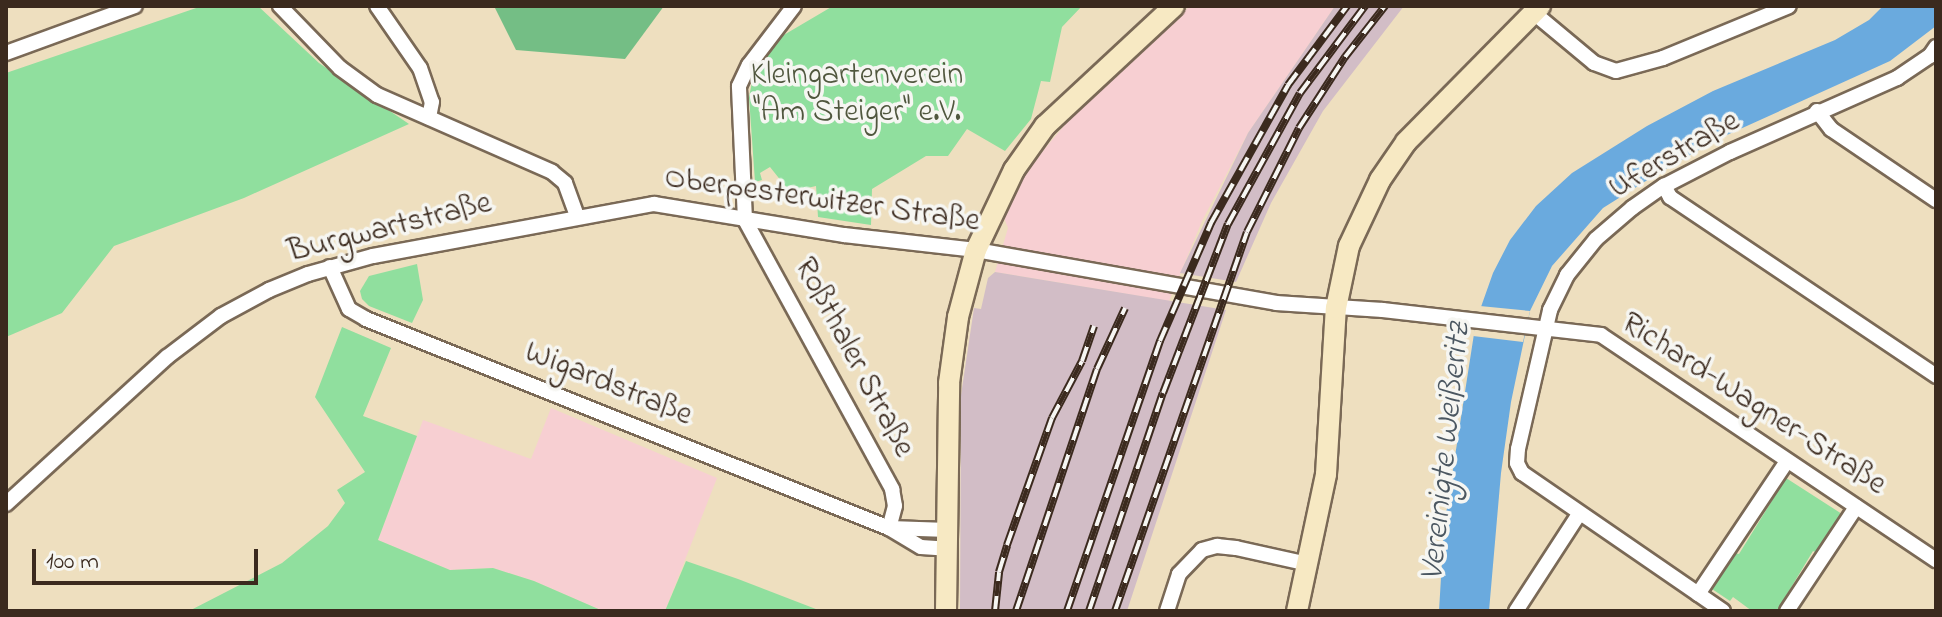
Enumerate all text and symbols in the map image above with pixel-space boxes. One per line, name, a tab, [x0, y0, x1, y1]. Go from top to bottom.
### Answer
park label: Kleingartenverein "Am Steiger" e.V.	[751, 58, 963, 133]
street label: Uferstraße	[1603, 103, 1747, 209]
street label: Oberpesterwitzer Straße	[662, 160, 982, 242]
street label: Burgwartstraße	[284, 185, 496, 273]
street label: Roßthaler Straße	[784, 252, 922, 464]
street label: Richard-Wagner-Straße	[1613, 305, 1893, 505]
water label: Vereinigte Weißeritz	[1413, 321, 1481, 583]
street label: Wigardstraße	[519, 334, 697, 436]
scale bar	[36, 533, 262, 583]
text: 100 m	[46, 545, 99, 580]

